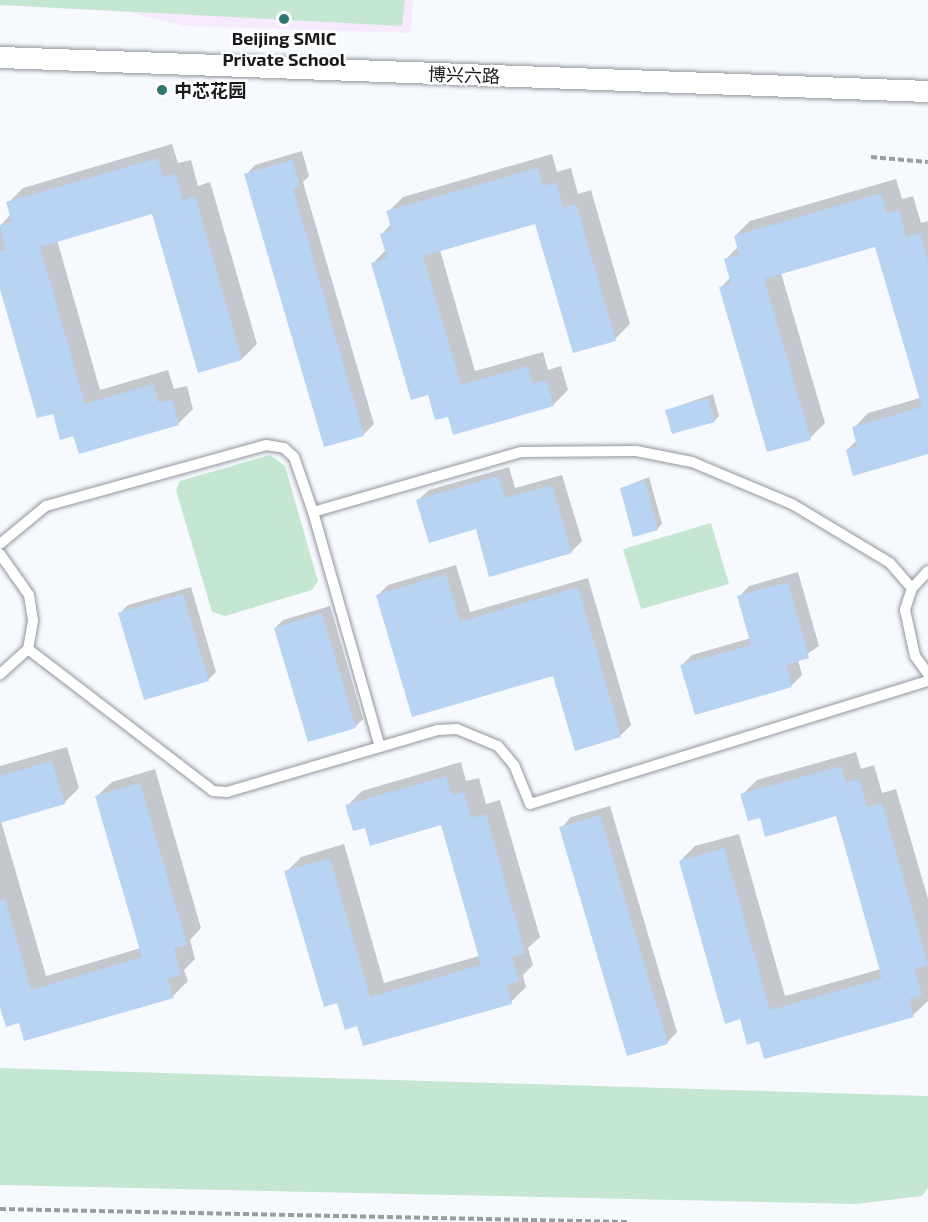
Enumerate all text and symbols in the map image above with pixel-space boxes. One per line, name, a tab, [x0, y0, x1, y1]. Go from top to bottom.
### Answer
marker: Beijing SMIC Private School	[277, 12, 291, 26]
place label: Beijing SMIC Private School	[222, 28, 346, 70]
street label: 博兴六路	[428, 63, 500, 87]
place label: 中芯花园	[174, 79, 246, 101]
marker: 中芯花园	[155, 83, 169, 97]

